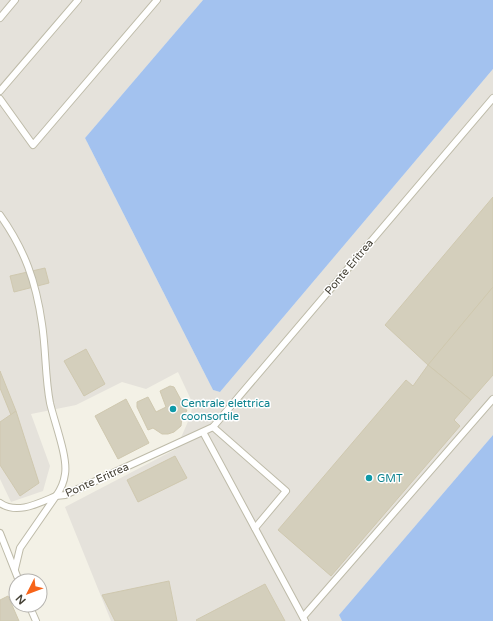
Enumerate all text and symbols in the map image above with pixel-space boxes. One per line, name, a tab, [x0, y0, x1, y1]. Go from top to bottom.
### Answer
street label: Ponte Eritrea	[322, 237, 376, 297]
place label: Centrale elettrica coonsortile	[181, 397, 270, 423]
marker: Centrale elettrica coonsortile	[168, 404, 178, 414]
street label: Ponte Eritrea	[63, 460, 131, 500]
place label: GMT	[377, 472, 403, 485]
marker: GMT	[364, 473, 374, 483]
north arrow	[8, 573, 48, 613]
text: N	[13, 592, 29, 607]

